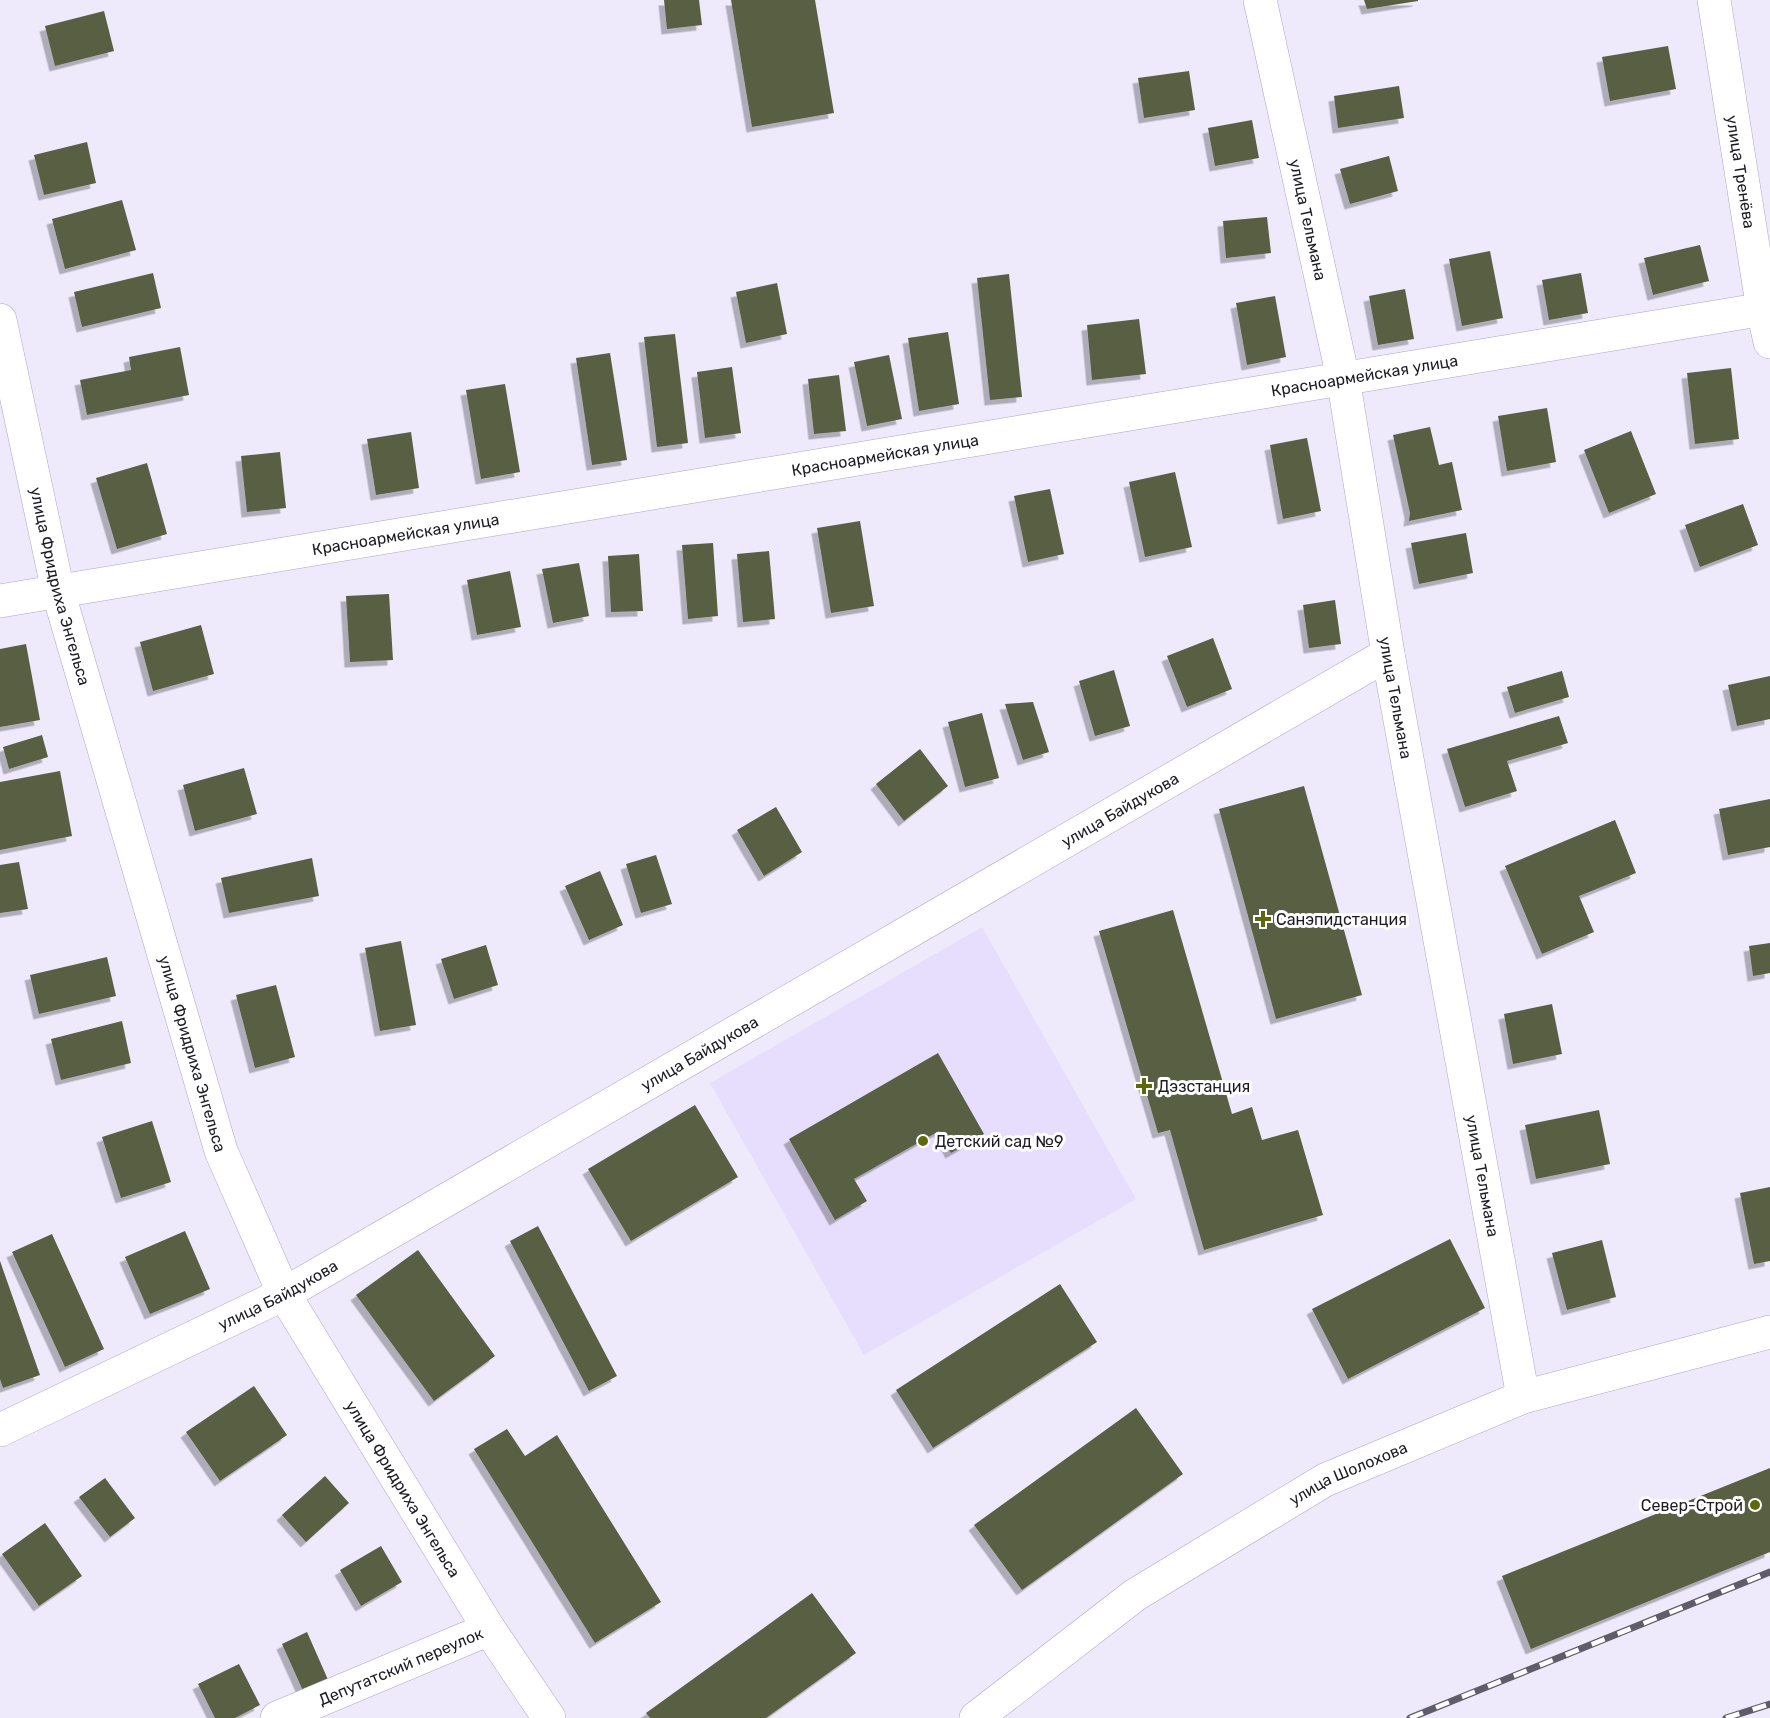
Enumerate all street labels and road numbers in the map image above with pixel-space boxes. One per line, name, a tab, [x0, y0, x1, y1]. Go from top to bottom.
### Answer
street label: улица Тренёва	[1722, 114, 1759, 230]
street label: улица Тельмана	[1285, 157, 1330, 282]
street label: Красноармейская улица	[1270, 351, 1460, 400]
street label: Красноармейская улица	[790, 430, 980, 480]
street label: улица Фридриха Энгельса	[26, 485, 94, 688]
street label: Красноармейская улица	[311, 510, 501, 559]
street label: улица Тельмана	[1375, 635, 1416, 760]
street label: улица Байдукова	[1058, 768, 1182, 851]
street label: улица Фридриха Энгельса	[155, 953, 230, 1154]
street label: улица Байдукова	[638, 1012, 762, 1095]
street label: улица Тельмана	[1462, 1113, 1503, 1238]
street label: улица Байдукова	[215, 1256, 341, 1334]
street label: улица Фридриха Энгельса	[341, 1397, 464, 1581]
street label: улица Шолохова	[1286, 1438, 1410, 1509]
street label: Депутатский переулок	[316, 1623, 486, 1710]

